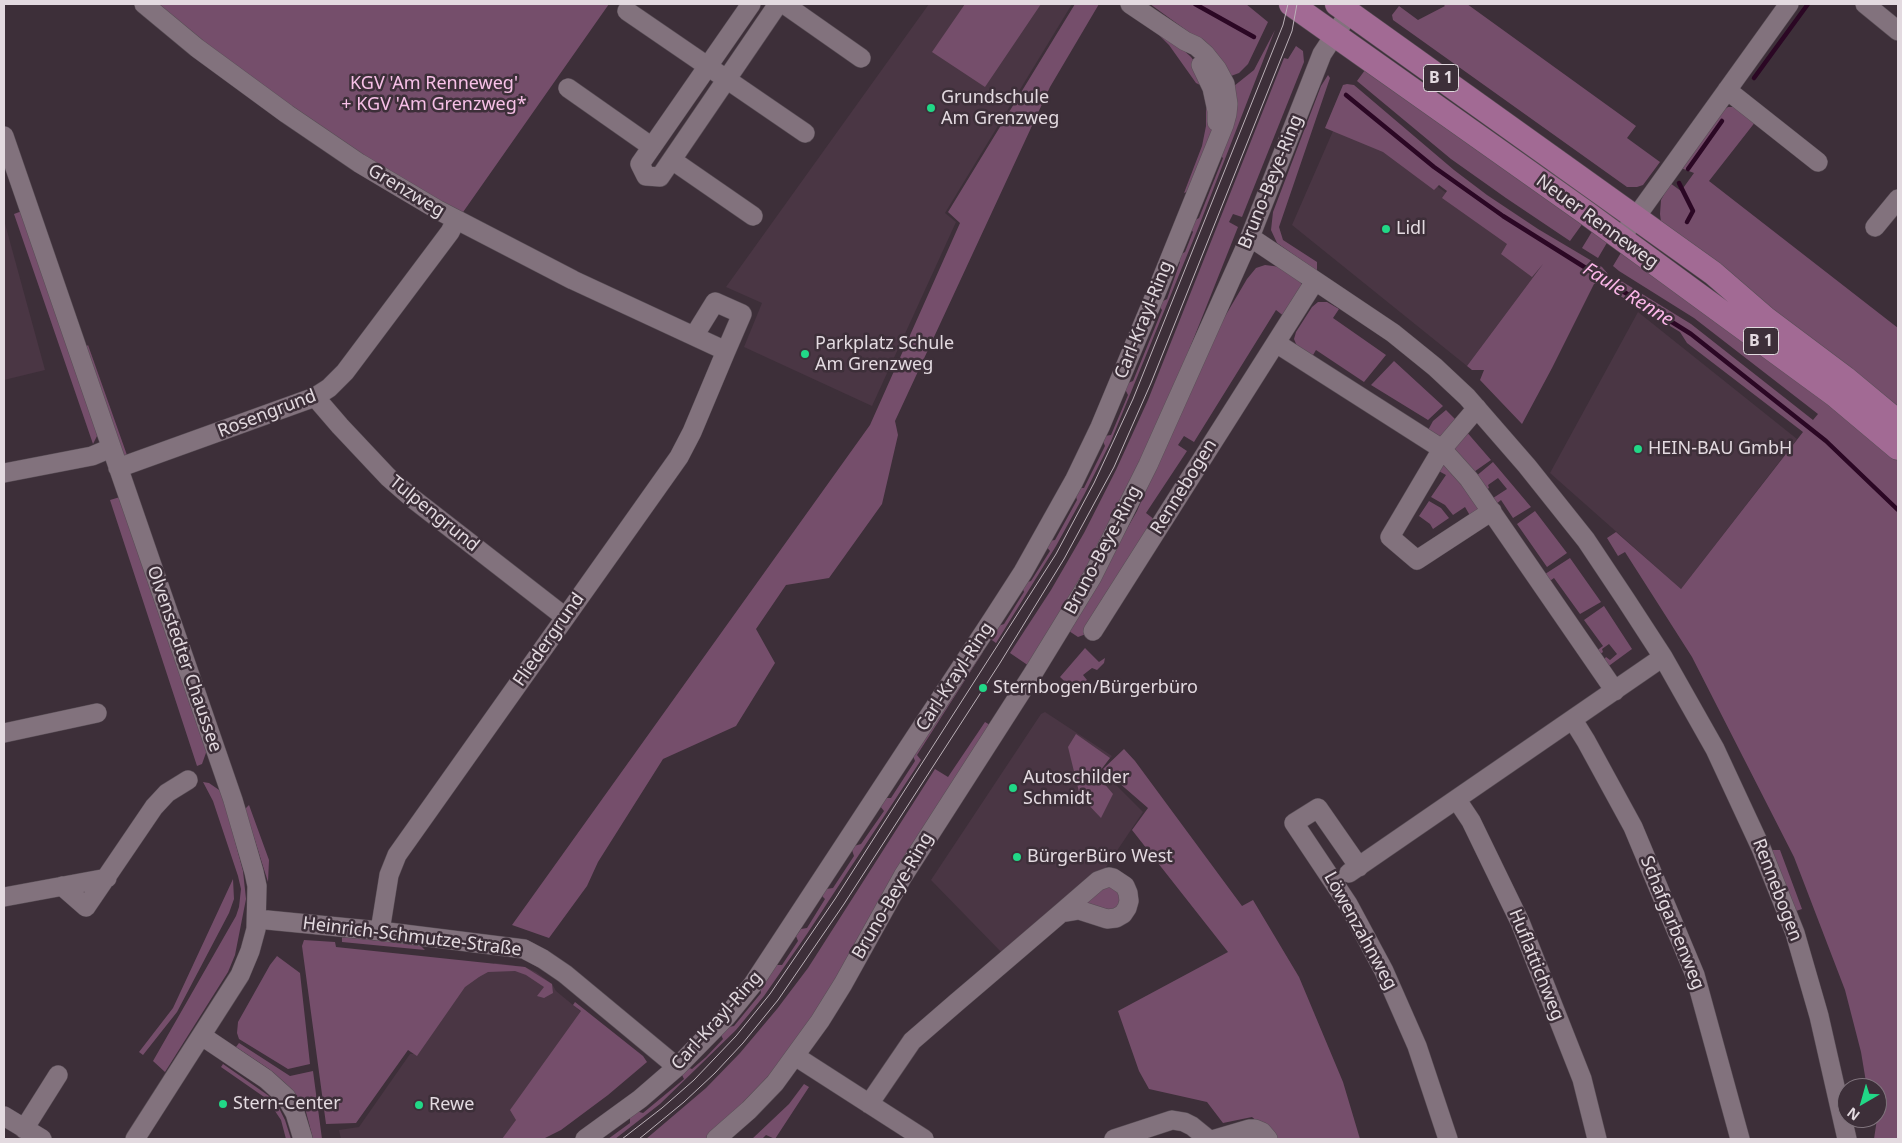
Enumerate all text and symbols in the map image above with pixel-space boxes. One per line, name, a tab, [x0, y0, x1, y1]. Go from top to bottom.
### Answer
road number: B 1	[1424, 64, 1458, 92]
park label: KGV 'Am Renneweg' + KGV 'Am Grenzweg*	[341, 73, 527, 116]
place label: Grundschule Am Grenzweg	[941, 87, 1059, 130]
marker: Grundschule Am Grenzweg	[925, 102, 937, 114]
street label: Bruno-Beye-Ring	[1234, 112, 1308, 252]
street label: Grenzweg	[364, 160, 448, 222]
street label: Neuer Renneweg	[1532, 170, 1662, 274]
place label: Lidl	[1396, 218, 1426, 240]
marker: Lidl	[1380, 223, 1392, 235]
street label: Carl-Krayl-Ring	[1111, 258, 1177, 382]
water label: Faule Renne	[1579, 258, 1677, 332]
road number: B 1	[1744, 328, 1778, 354]
place label: Parkplatz Schule Am Grenzweg	[815, 333, 954, 376]
marker: Parkplatz Schule Am Grenzweg	[799, 348, 811, 360]
street label: Rosengrund	[215, 385, 319, 443]
street label: Rennebogen	[1146, 435, 1222, 539]
place label: HEIN-BAU GmbH	[1648, 438, 1792, 460]
marker: HEIN-BAU GmbH	[1632, 443, 1644, 455]
street label: Tulpengrund	[385, 471, 483, 557]
street label: Bruno-Beye-Ring	[1060, 482, 1146, 618]
street label: Olvenstedter Chaussee	[142, 563, 226, 755]
street label: Fliedergrund	[509, 589, 589, 691]
street label: Carl-Krayl-Ring	[912, 619, 998, 735]
place label: Sternbogen/Bürgerbüro	[993, 677, 1198, 699]
marker: Sternbogen/Bürgerbüro	[977, 682, 989, 694]
place label: Autoschilder Schmidt	[1023, 767, 1129, 810]
marker: Autoschilder Schmidt	[1007, 782, 1019, 794]
street label: Bruno-Beye-Ring	[848, 829, 938, 963]
street label: Rennebogen	[1748, 836, 1806, 944]
place label: BürgerBüro West	[1027, 846, 1173, 868]
marker: BürgerBüro West	[1011, 851, 1023, 863]
street label: Schafgarbenweg	[1635, 853, 1709, 993]
street label: Löwenzahnweg	[1319, 868, 1401, 994]
street label: Huflattichweg	[1504, 906, 1568, 1024]
street label: Heinrich-Schmutze-Straße	[301, 913, 523, 961]
street label: Carl-Krayl-Ring	[667, 967, 767, 1075]
north arrow	[1837, 1078, 1887, 1128]
place label: Stern-Center	[233, 1093, 341, 1115]
place label: Rewe	[429, 1094, 474, 1116]
marker: Stern-Center	[217, 1098, 229, 1110]
marker: Rewe	[413, 1099, 425, 1111]
text: N	[1843, 1103, 1863, 1125]

